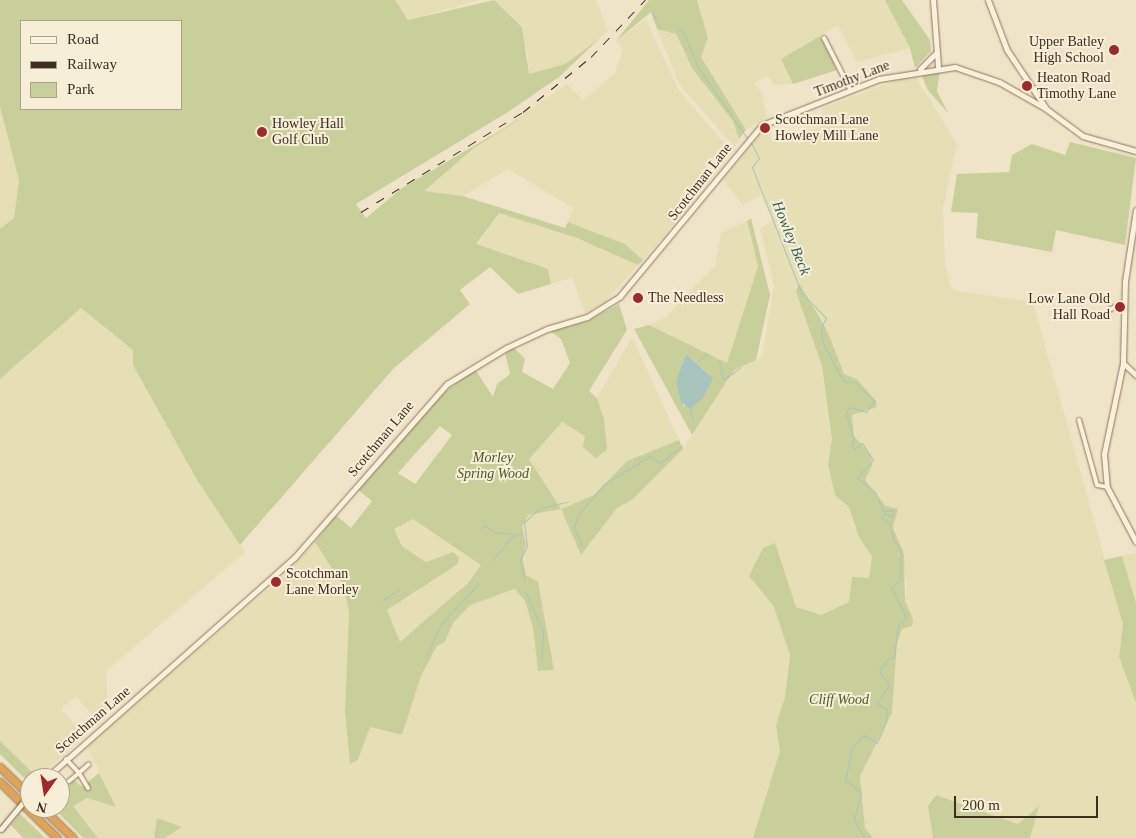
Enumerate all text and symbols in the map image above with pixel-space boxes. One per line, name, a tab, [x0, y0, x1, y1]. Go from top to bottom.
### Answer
legend	[20, 20, 182, 110]
text: Road	[67, 31, 99, 47]
place label: Upper Batley High School	[1029, 34, 1104, 66]
marker: Upper Batley High School	[1108, 44, 1120, 56]
text: Railway	[67, 56, 117, 72]
street label: Timothy Lane	[812, 57, 892, 101]
place label: Heaton Road Timothy Lane	[1037, 70, 1116, 102]
marker: Heaton Road Timothy Lane	[1021, 80, 1033, 92]
text: Park	[67, 81, 95, 97]
place label: Scotchman Lane Howley Mill Lane	[775, 112, 878, 144]
place label: Howley Hall Golf Club	[272, 116, 344, 148]
marker: Scotchman Lane Howley Mill Lane	[759, 122, 771, 134]
marker: Howley Hall Golf Club	[256, 126, 268, 138]
street label: Scotchman Lane	[665, 140, 735, 224]
water label: Howley Beck	[768, 198, 814, 278]
place label: The Needless	[648, 290, 724, 306]
place label: Low Lane Old Hall Road	[1028, 291, 1110, 324]
marker: The Needless	[632, 292, 644, 304]
marker: Low Lane Old Hall Road	[1114, 301, 1126, 313]
street label: Scotchman Lane	[344, 398, 418, 480]
park label: Morley Spring Wood	[457, 450, 529, 482]
place label: Scotchman Lane Morley	[286, 566, 359, 598]
marker: Scotchman Lane Morley	[270, 576, 282, 588]
street label: Scotchman Lane	[52, 683, 134, 757]
park label: Cliff Wood	[809, 692, 869, 708]
north arrow	[20, 768, 70, 818]
scale bar	[956, 786, 1100, 818]
text: 200 m	[962, 797, 1000, 813]
text: N	[35, 799, 48, 816]

